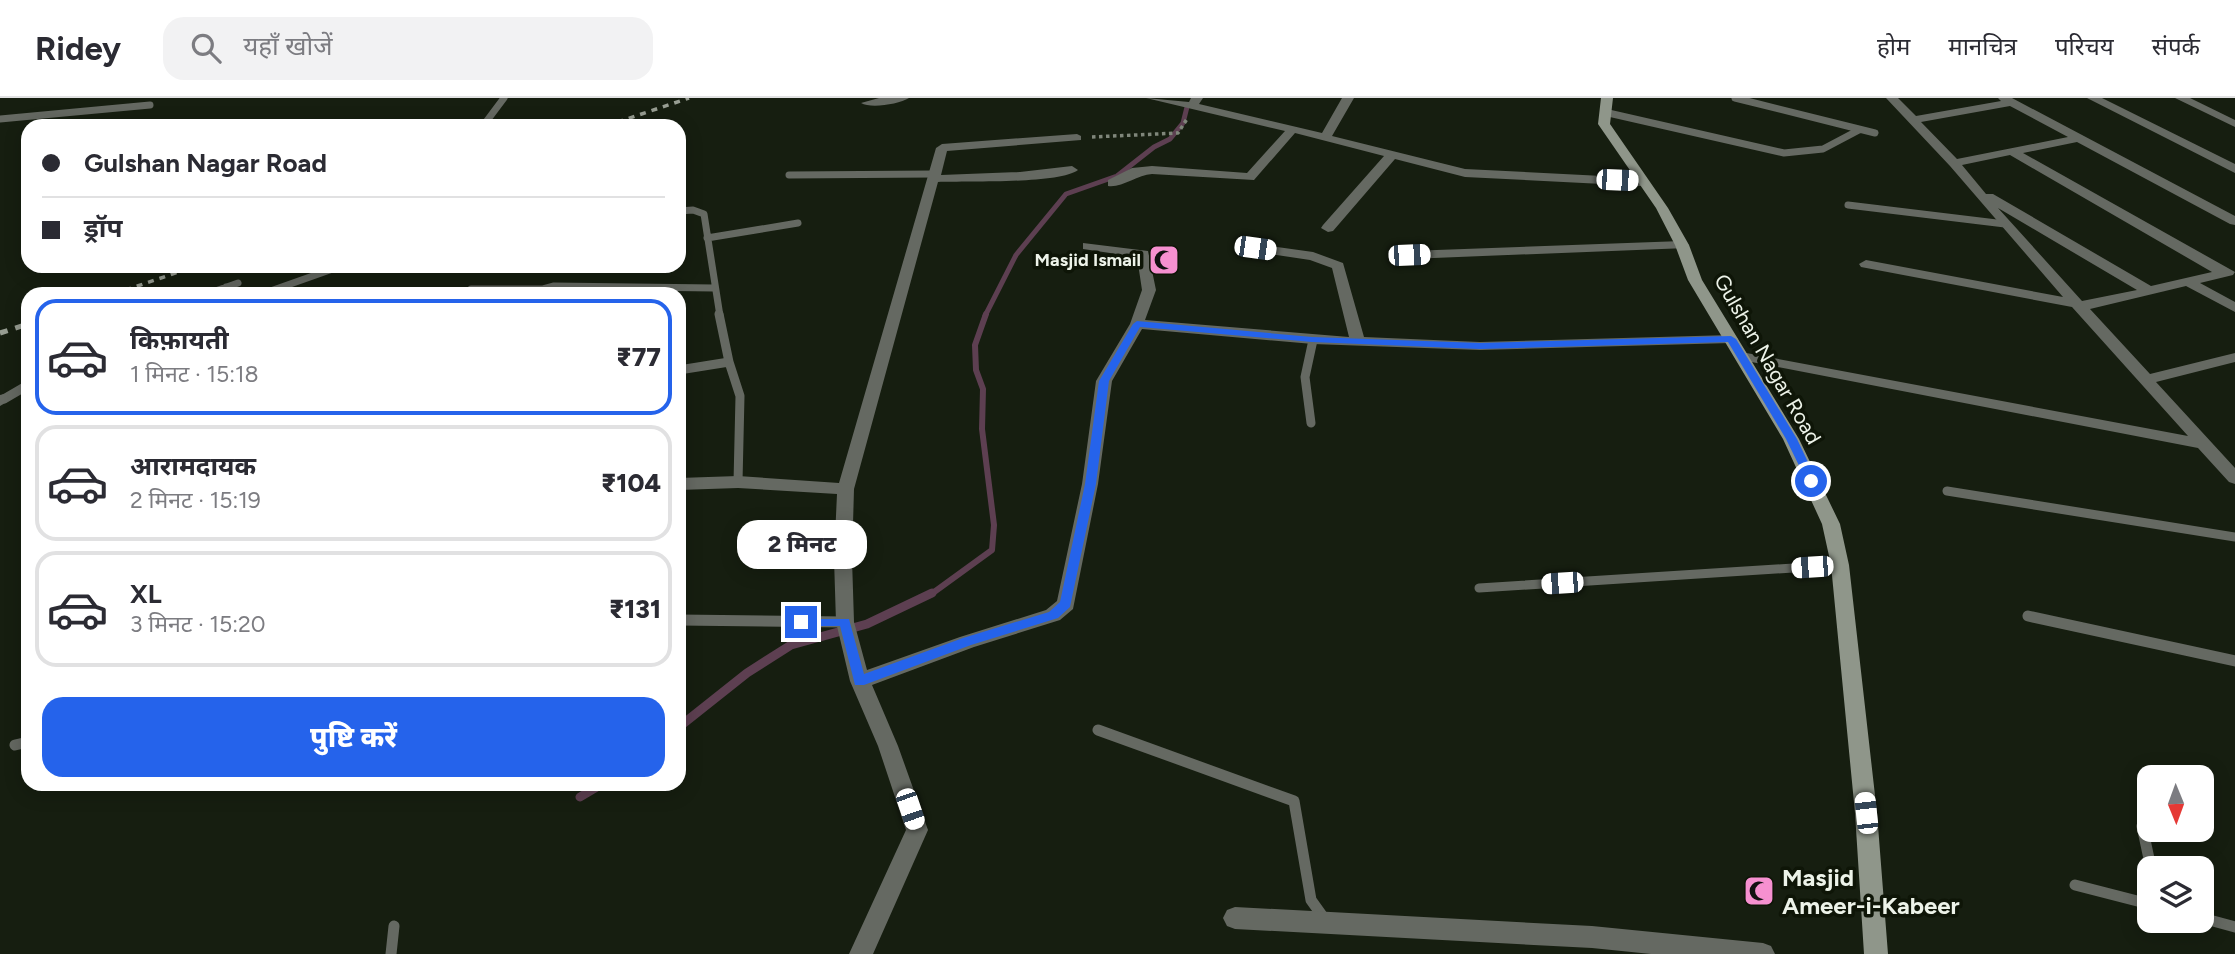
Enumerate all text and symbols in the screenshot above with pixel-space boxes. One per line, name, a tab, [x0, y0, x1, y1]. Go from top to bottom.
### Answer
search box	[163, 17, 653, 80]
text: Ridey	[35, 29, 121, 68]
icon: search	[187, 29, 225, 67]
text: यहाँ खोजें	[243, 30, 332, 62]
text: होम	[1877, 32, 1910, 61]
text: मानचित्र	[1948, 32, 2017, 61]
text: परिचय	[2055, 32, 2114, 61]
text: संपर्क	[2152, 32, 2200, 61]
text: Gulshan Nagar Road	[84, 147, 327, 179]
car	[1596, 169, 1639, 191]
text: ड्रॉप	[84, 212, 122, 244]
car	[1233, 235, 1278, 261]
mosque icon: Masjid Ismail	[1147, 243, 1181, 277]
car	[1388, 244, 1431, 266]
place label: Masjid Ismail	[1035, 249, 1141, 271]
street label: Gulshan Nagar Road	[1709, 270, 1827, 448]
text: किफ़ायती	[130, 324, 229, 356]
icon: car	[46, 326, 109, 389]
text: ₹77	[616, 341, 661, 373]
text: 1 मिनट · 15:18	[130, 360, 259, 388]
text: आरामदायक	[130, 450, 256, 482]
icon: car	[46, 452, 109, 515]
route start	[1795, 465, 1827, 497]
text: ₹104	[601, 467, 661, 499]
text: 2 मिनट · 15:19	[130, 486, 261, 514]
callout: 2 मिनट	[736, 520, 866, 570]
text: 2 मिनट	[768, 530, 836, 558]
car	[1791, 555, 1834, 579]
car	[1541, 571, 1584, 595]
icon: car	[46, 578, 109, 641]
text: XL	[130, 578, 162, 610]
text: ₹131	[609, 593, 661, 625]
route end	[785, 606, 817, 638]
text: 3 मिनट · 15:20	[130, 610, 266, 638]
button: पुष्टि करें	[42, 697, 665, 777]
north arrow	[2137, 765, 2214, 842]
map controls	[2137, 765, 2214, 933]
car	[894, 786, 927, 832]
car	[1854, 791, 1879, 835]
button: layers	[2137, 856, 2214, 933]
place label: Masjid Ameer-i-Kabeer	[1782, 863, 1960, 920]
mosque icon: Masjid Ameer-i-Kabeer	[1742, 874, 1776, 908]

